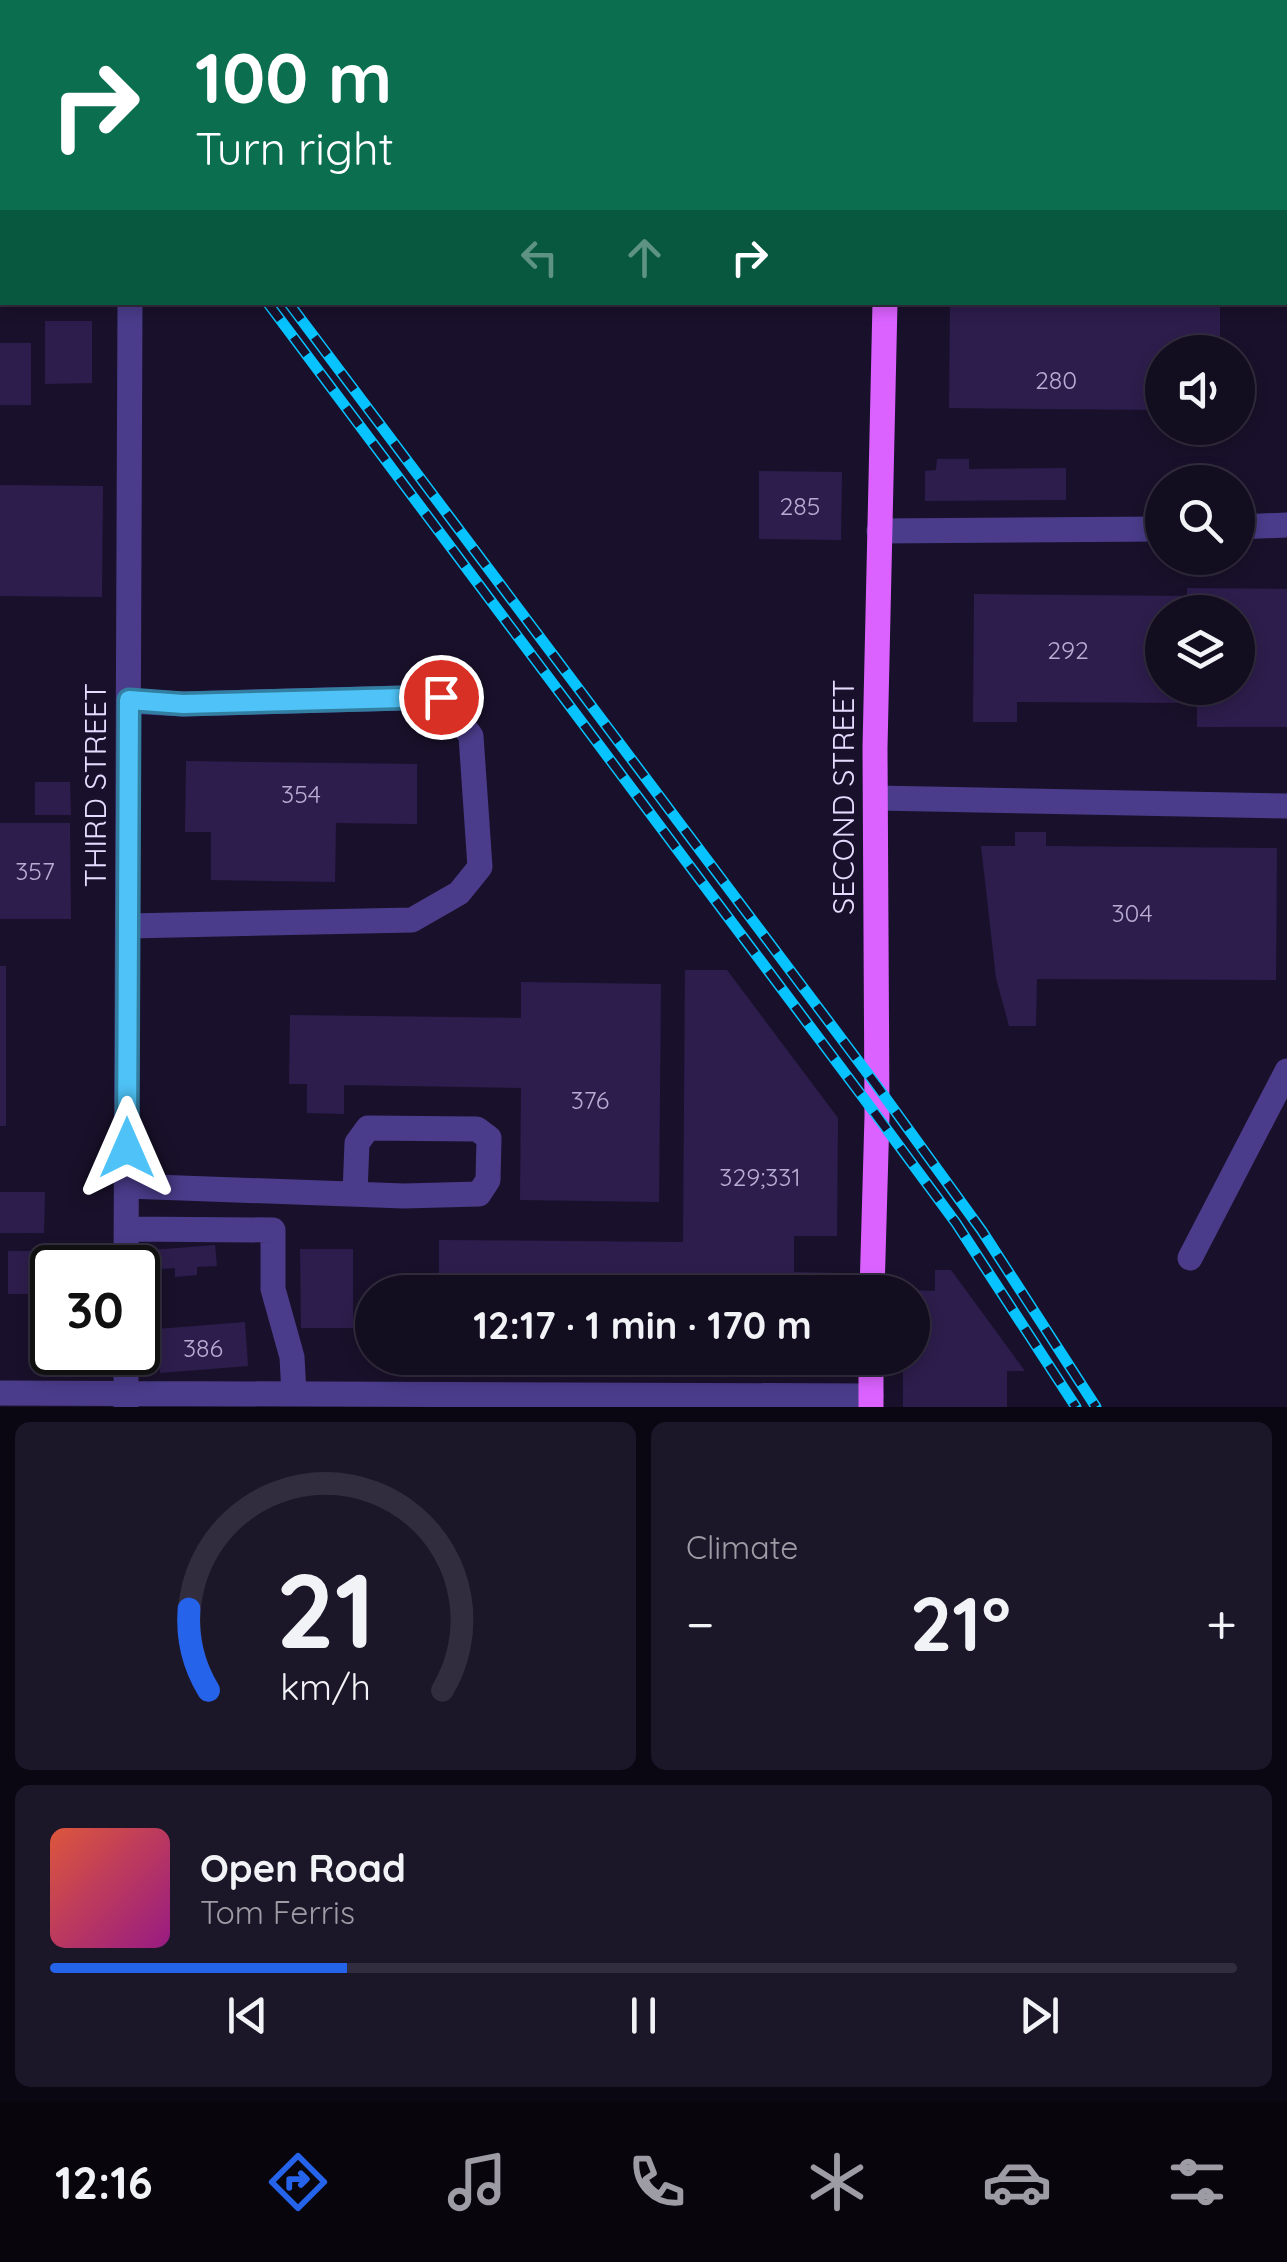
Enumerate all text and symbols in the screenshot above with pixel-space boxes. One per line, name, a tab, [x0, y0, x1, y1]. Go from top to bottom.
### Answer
text: 100 m	[195, 33, 392, 121]
icon: right	[30, 40, 160, 170]
text: Turn right	[195, 120, 394, 176]
icon: left	[512, 230, 567, 285]
icon: ahead	[617, 230, 672, 285]
icon: right	[722, 230, 777, 285]
map controls	[1145, 335, 1255, 705]
button: sound	[1145, 335, 1255, 445]
house number: 280	[1035, 364, 1077, 395]
button: search	[1145, 465, 1255, 575]
house number: 285	[780, 490, 820, 521]
button: layers	[1145, 595, 1255, 705]
house number: 292	[1047, 634, 1089, 665]
pin	[399, 655, 484, 740]
icon: arrive	[414, 670, 469, 725]
street label: SECOND STREET	[824, 679, 862, 915]
street label: THIRD STREET	[76, 683, 114, 887]
house number: 354	[281, 778, 321, 809]
house number: 357	[15, 855, 55, 886]
house number: 304	[1111, 897, 1153, 928]
house number: 376	[571, 1084, 609, 1115]
position arrow	[75, 1096, 179, 1200]
house number: 329;331	[719, 1161, 801, 1192]
speed limit sign: 30	[30, 1245, 160, 1375]
text: 12:17 · 1 min · 170 m	[473, 1301, 812, 1349]
house number: 386	[183, 1332, 223, 1363]
text: Climate	[686, 1527, 798, 1567]
text: 21	[276, 1544, 375, 1674]
text: 21°	[910, 1576, 1011, 1670]
text: −	[686, 1589, 715, 1658]
text: +	[1206, 1589, 1237, 1658]
text: km/h	[280, 1664, 371, 1709]
text: Open Road	[200, 1844, 406, 1892]
text: Tom Ferris	[200, 1892, 355, 1932]
icon: previous	[220, 1988, 275, 2043]
icon: pause	[616, 1988, 671, 2043]
icon: next	[1012, 1988, 1067, 2043]
icon: directions	[263, 2147, 333, 2217]
icon: music	[442, 2147, 512, 2217]
icon: phone	[622, 2147, 692, 2217]
icon: climate	[802, 2147, 872, 2217]
icon: car	[982, 2147, 1052, 2217]
icon: filters	[1162, 2147, 1232, 2217]
text: 12:16	[55, 2154, 153, 2210]

